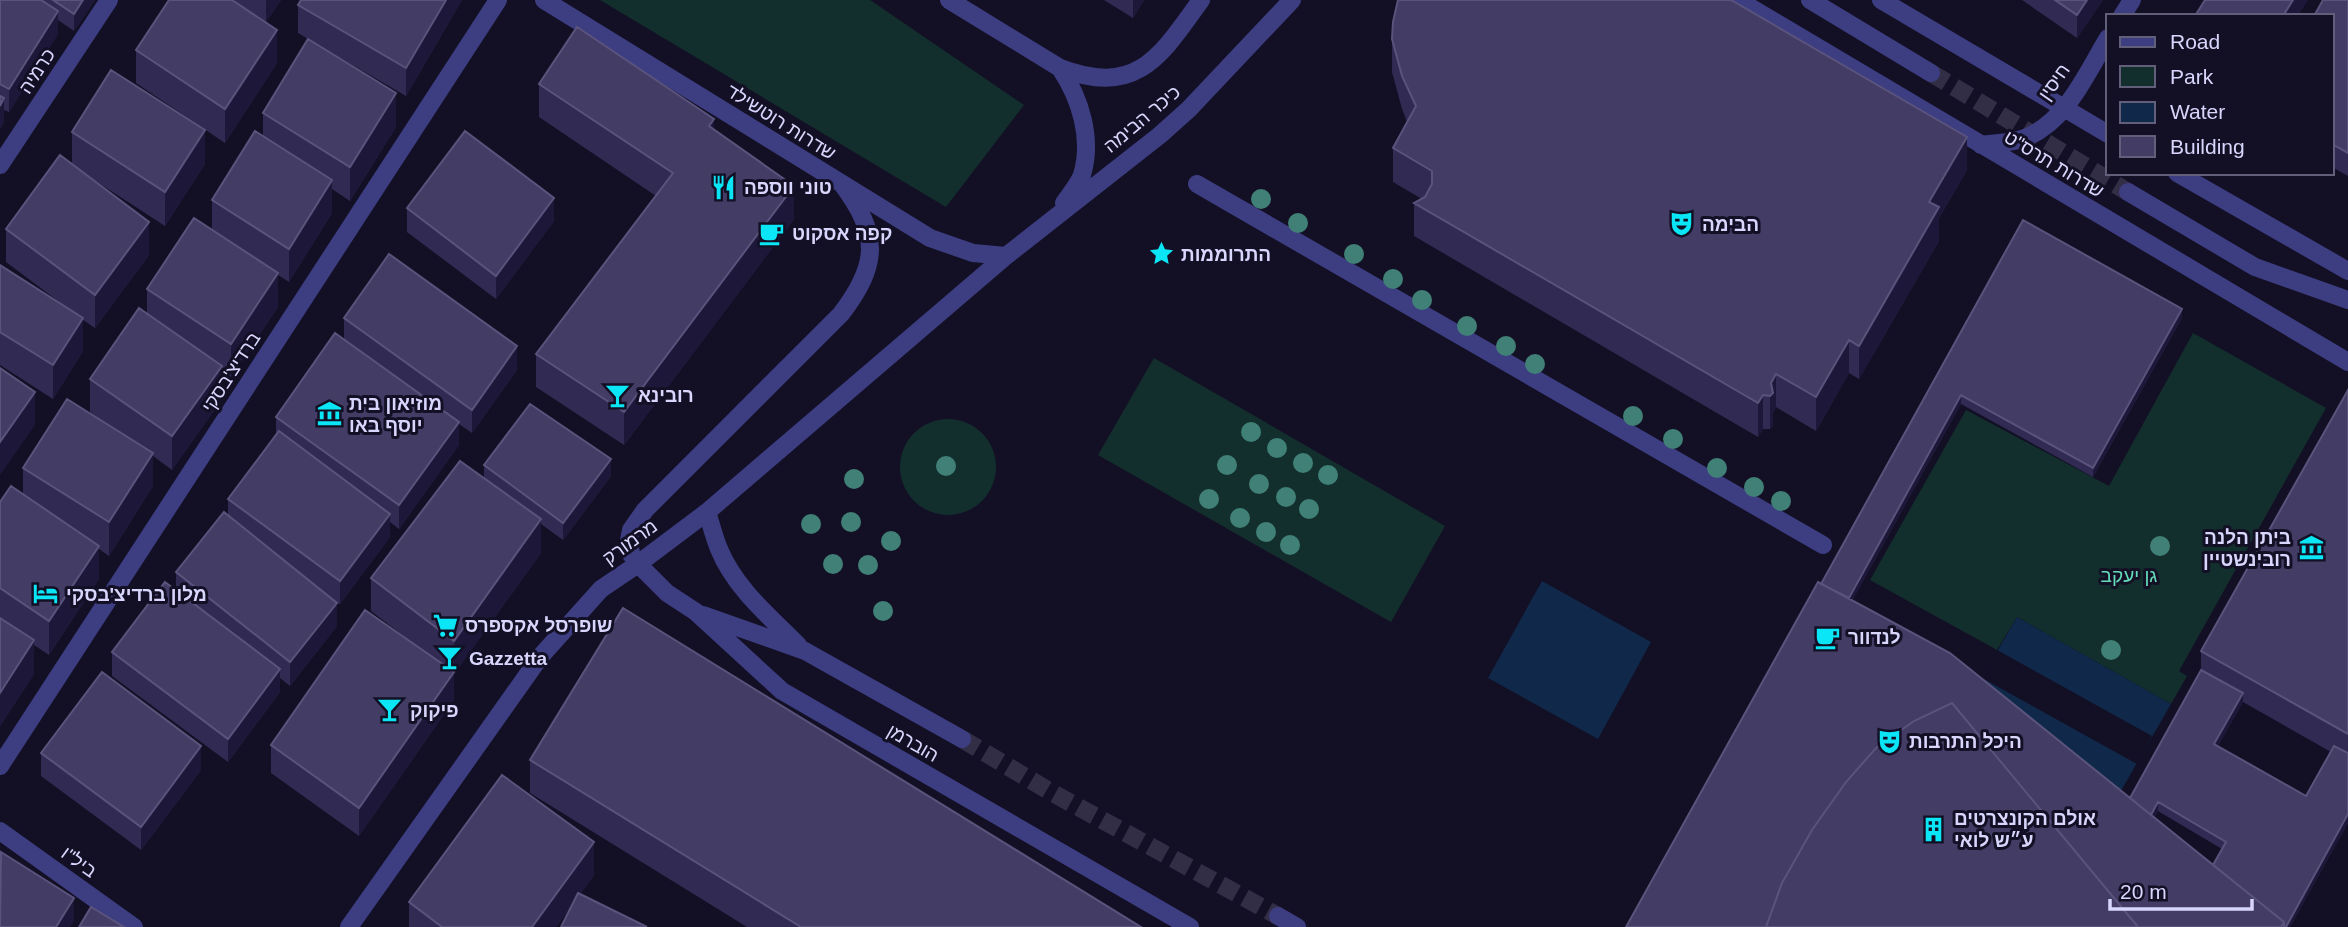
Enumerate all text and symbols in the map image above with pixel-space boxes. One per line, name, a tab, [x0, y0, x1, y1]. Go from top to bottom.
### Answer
legend	[2106, 14, 2334, 175]
text: Road	[2170, 30, 2220, 53]
street label: כרמיה	[15, 45, 59, 97]
street label: חיסין	[2034, 60, 2074, 104]
text: Park	[2170, 65, 2214, 88]
street label: שדרות רוטשילד	[723, 80, 840, 164]
street label: כיכר הבימה	[1100, 81, 1184, 157]
text: Water	[2170, 100, 2225, 123]
street label: שדרות תרס"ט	[2000, 126, 2108, 202]
text: Building	[2170, 135, 2245, 158]
restaurant icon: טוני ווספה	[710, 173, 738, 201]
place label: טוני ווספה	[744, 177, 832, 198]
theatre icon: הבימה	[1668, 210, 1696, 238]
place label: הבימה	[1702, 214, 1759, 235]
cafe icon: קפה אסקוט	[758, 219, 786, 247]
place label: קפה אסקוט	[792, 223, 892, 244]
place icon: התרוממות	[1147, 240, 1175, 268]
place label: התרוממות	[1181, 244, 1271, 265]
street label: ברדיצ'בסקי	[197, 328, 265, 416]
bar icon: רובינא	[604, 381, 632, 409]
place label: רובינא	[638, 385, 694, 406]
place label: מוזיאון בית יוסף באו	[349, 393, 442, 436]
museum icon: מוזיאון בית יוסף באו	[315, 400, 343, 428]
street label: מרמורק	[599, 515, 661, 569]
place label: ביתן הלנה רובינשטיין	[2203, 527, 2291, 570]
museum icon: ביתן הלנה רובינשטיין	[2297, 534, 2325, 562]
park label: גן יעקב	[2101, 565, 2157, 586]
hotel icon: מלון ברדיצ'בסקי	[32, 580, 60, 608]
place label: מלון ברדיצ'בסקי	[66, 584, 207, 605]
supermarket icon: שופרסל אקספרס	[431, 611, 459, 639]
place label: שופרסל אקספרס	[465, 615, 612, 636]
cafe icon: לנדוור	[1814, 623, 1842, 651]
place label: לנדוור	[1848, 627, 1901, 648]
bar icon: Gazzetta	[435, 644, 463, 672]
place label: Gazzetta	[469, 648, 548, 669]
bar icon: פיקוק	[376, 696, 404, 724]
place label: פיקוק	[410, 700, 459, 721]
street label: הוברמן	[884, 720, 942, 766]
theatre icon: היכל התרבות	[1875, 727, 1903, 755]
place label: היכל התרבות	[1909, 731, 2022, 752]
place label: אולם הקונצרטים ע״ש לואי	[1954, 808, 2096, 851]
building icon: אולם הקונצרטים ע״ש לואי	[1920, 815, 1948, 843]
street label: ביל"ו	[57, 842, 101, 882]
scale bar	[2110, 867, 2252, 911]
text: 20 m	[2120, 880, 2167, 903]

